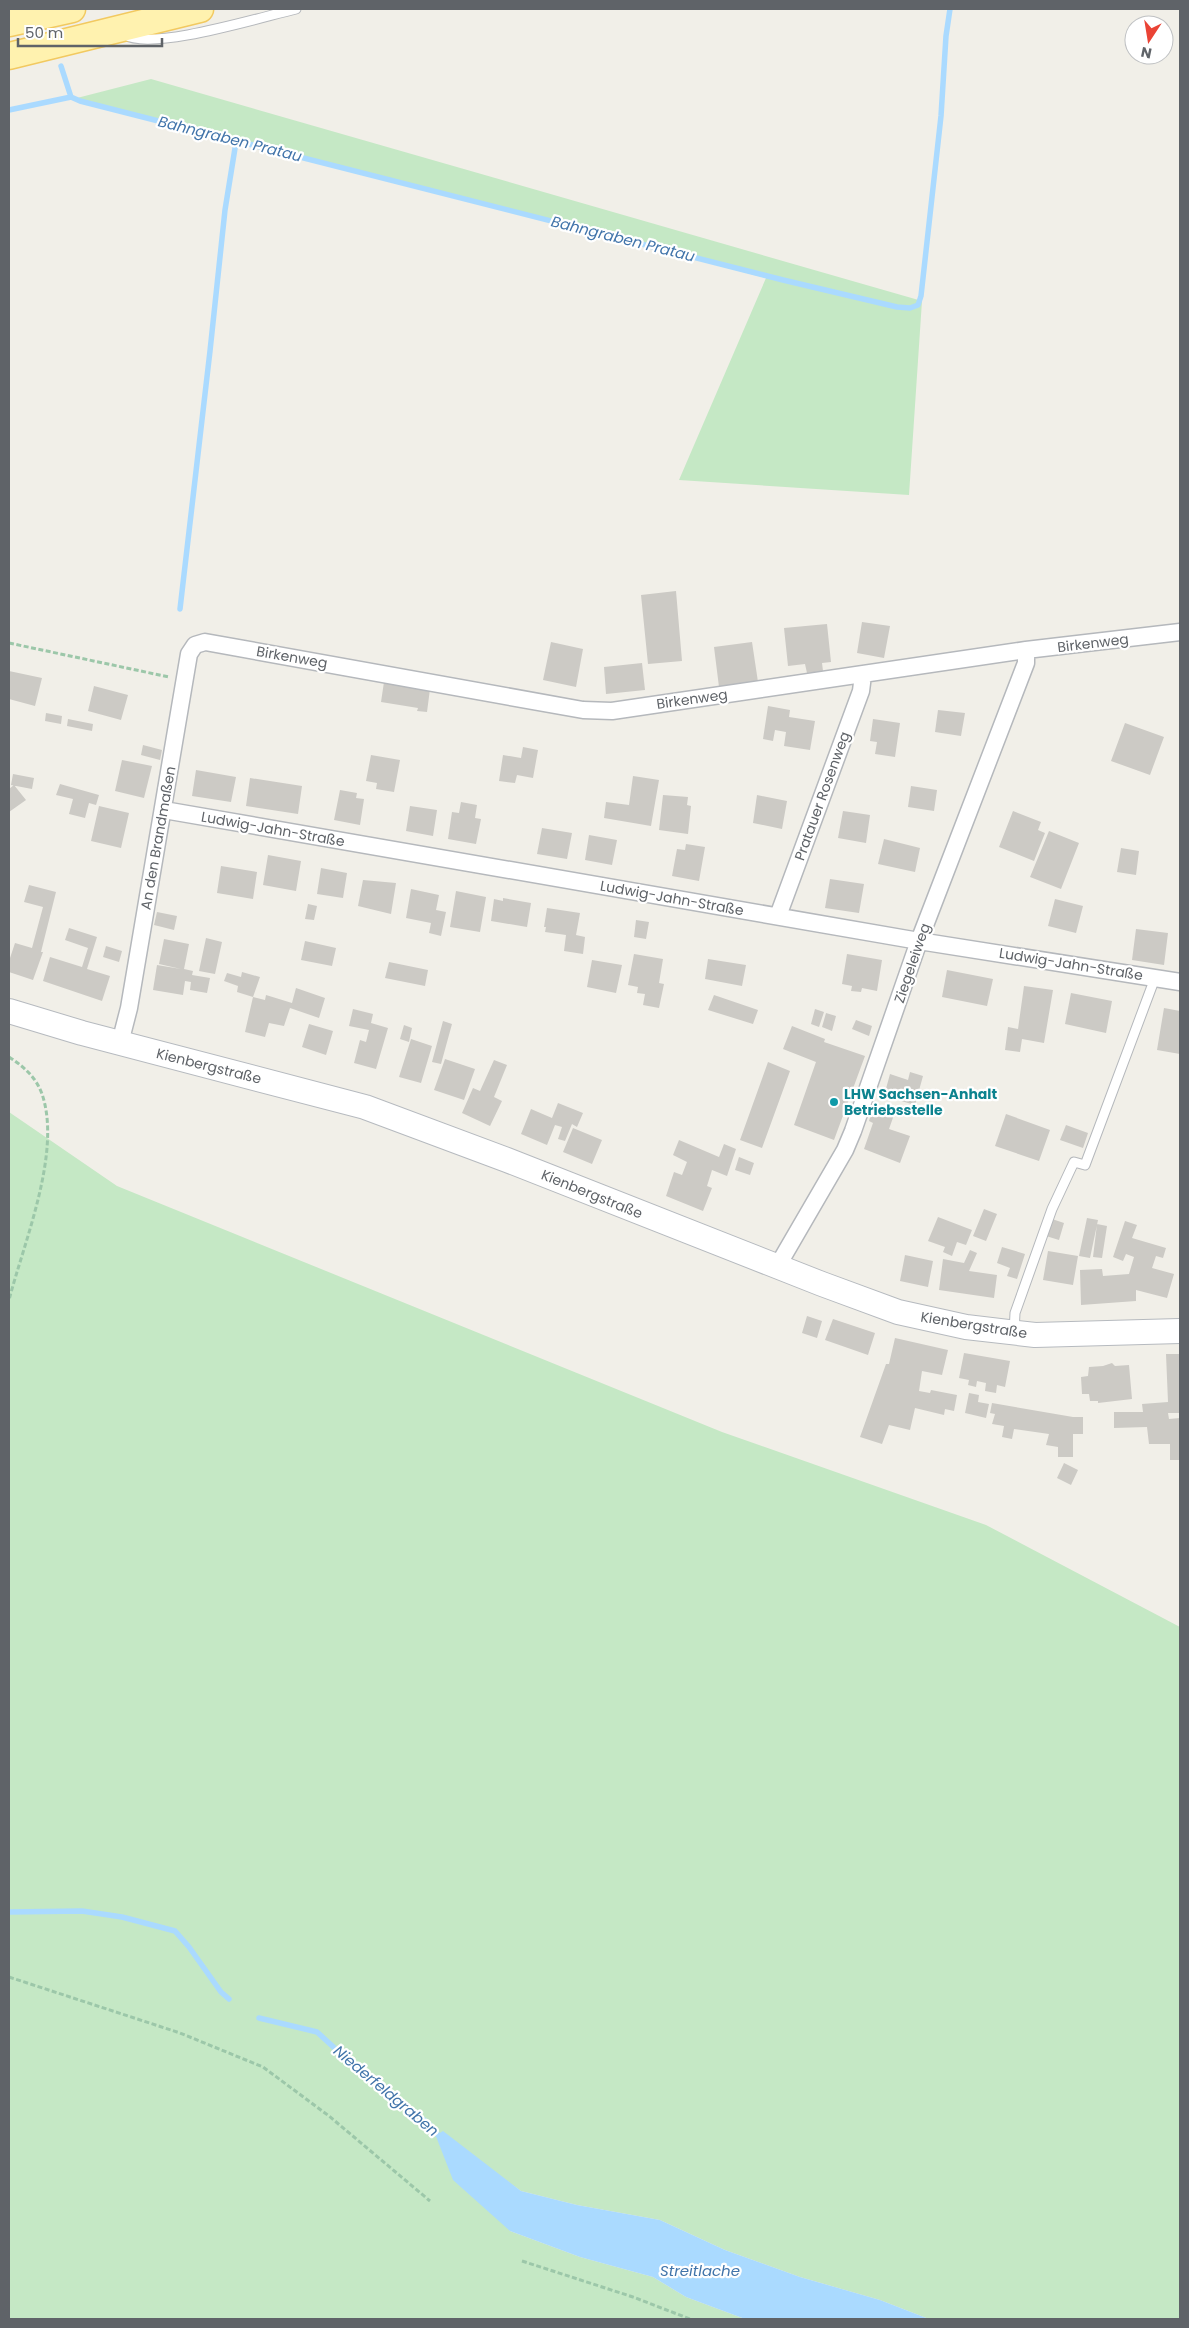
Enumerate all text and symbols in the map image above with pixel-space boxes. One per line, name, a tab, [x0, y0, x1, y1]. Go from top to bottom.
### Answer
scale bar	[18, 15, 161, 47]
north arrow	[1124, 15, 1174, 65]
text: 50 m	[25, 22, 63, 43]
text: N	[1139, 42, 1154, 64]
water label: Bahngraben Pratau	[156, 110, 305, 167]
water label: Bahngraben Pratau	[549, 210, 698, 267]
street label: Birkenweg	[1056, 629, 1130, 657]
street label: Birkenweg	[255, 641, 329, 673]
street label: Birkenweg	[655, 684, 729, 714]
street label: Pratauer Rosenweg	[789, 729, 855, 863]
street label: An den Brandmaßen	[135, 765, 181, 911]
street label: Ludwig-Jahn-Straße	[200, 807, 347, 852]
street label: Ludwig-Jahn-Straße	[599, 876, 746, 921]
street label: Ziegeleiweg	[889, 920, 935, 1006]
street label: Ludwig-Jahn-Straße	[998, 943, 1145, 985]
street label: Kienbergstraße	[154, 1043, 264, 1089]
place label: LHW Sachsen-Anhalt Betriebsstelle	[844, 1084, 997, 1120]
marker: LHW Sachsen-Anhalt Betriebsstelle	[828, 1096, 840, 1108]
street label: Kienbergstraße	[538, 1165, 646, 1224]
street label: Kienbergstraße	[919, 1307, 1029, 1343]
water label: Niederfeldgraben	[329, 2040, 443, 2141]
water label: Streitlache	[660, 2260, 740, 2281]

